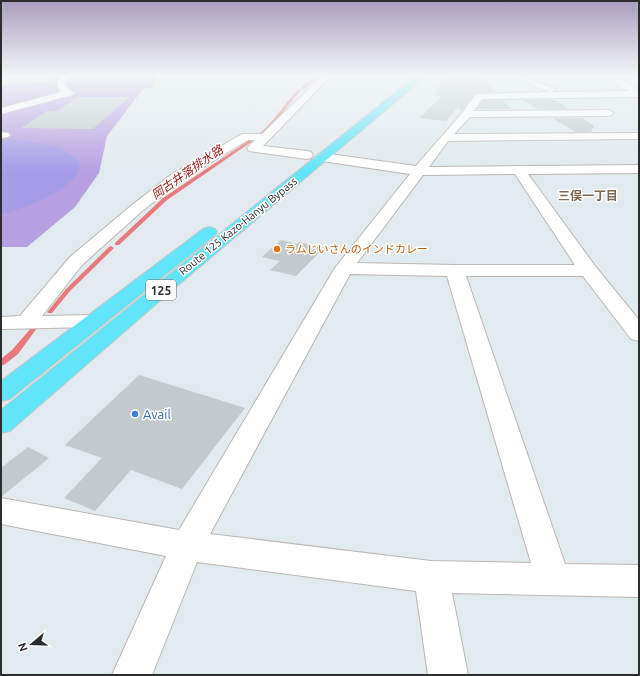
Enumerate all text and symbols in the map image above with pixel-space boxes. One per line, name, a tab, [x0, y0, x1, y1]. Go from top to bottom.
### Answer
water label: 岡古井落排水路	[149, 142, 226, 201]
street label: Route 125 Kazo-Hanyu Bypass	[177, 175, 299, 277]
district label: 三俣一丁目	[558, 189, 618, 202]
place label: ラムじいさんのインドカレー	[285, 243, 428, 255]
marker: ラムじいさんのインドカレー	[272, 244, 282, 254]
road number: 125	[146, 280, 176, 300]
place label: Avail	[143, 407, 171, 421]
marker: Avail	[130, 409, 140, 419]
north arrow	[12, 624, 52, 664]
text: N	[16, 641, 30, 653]

